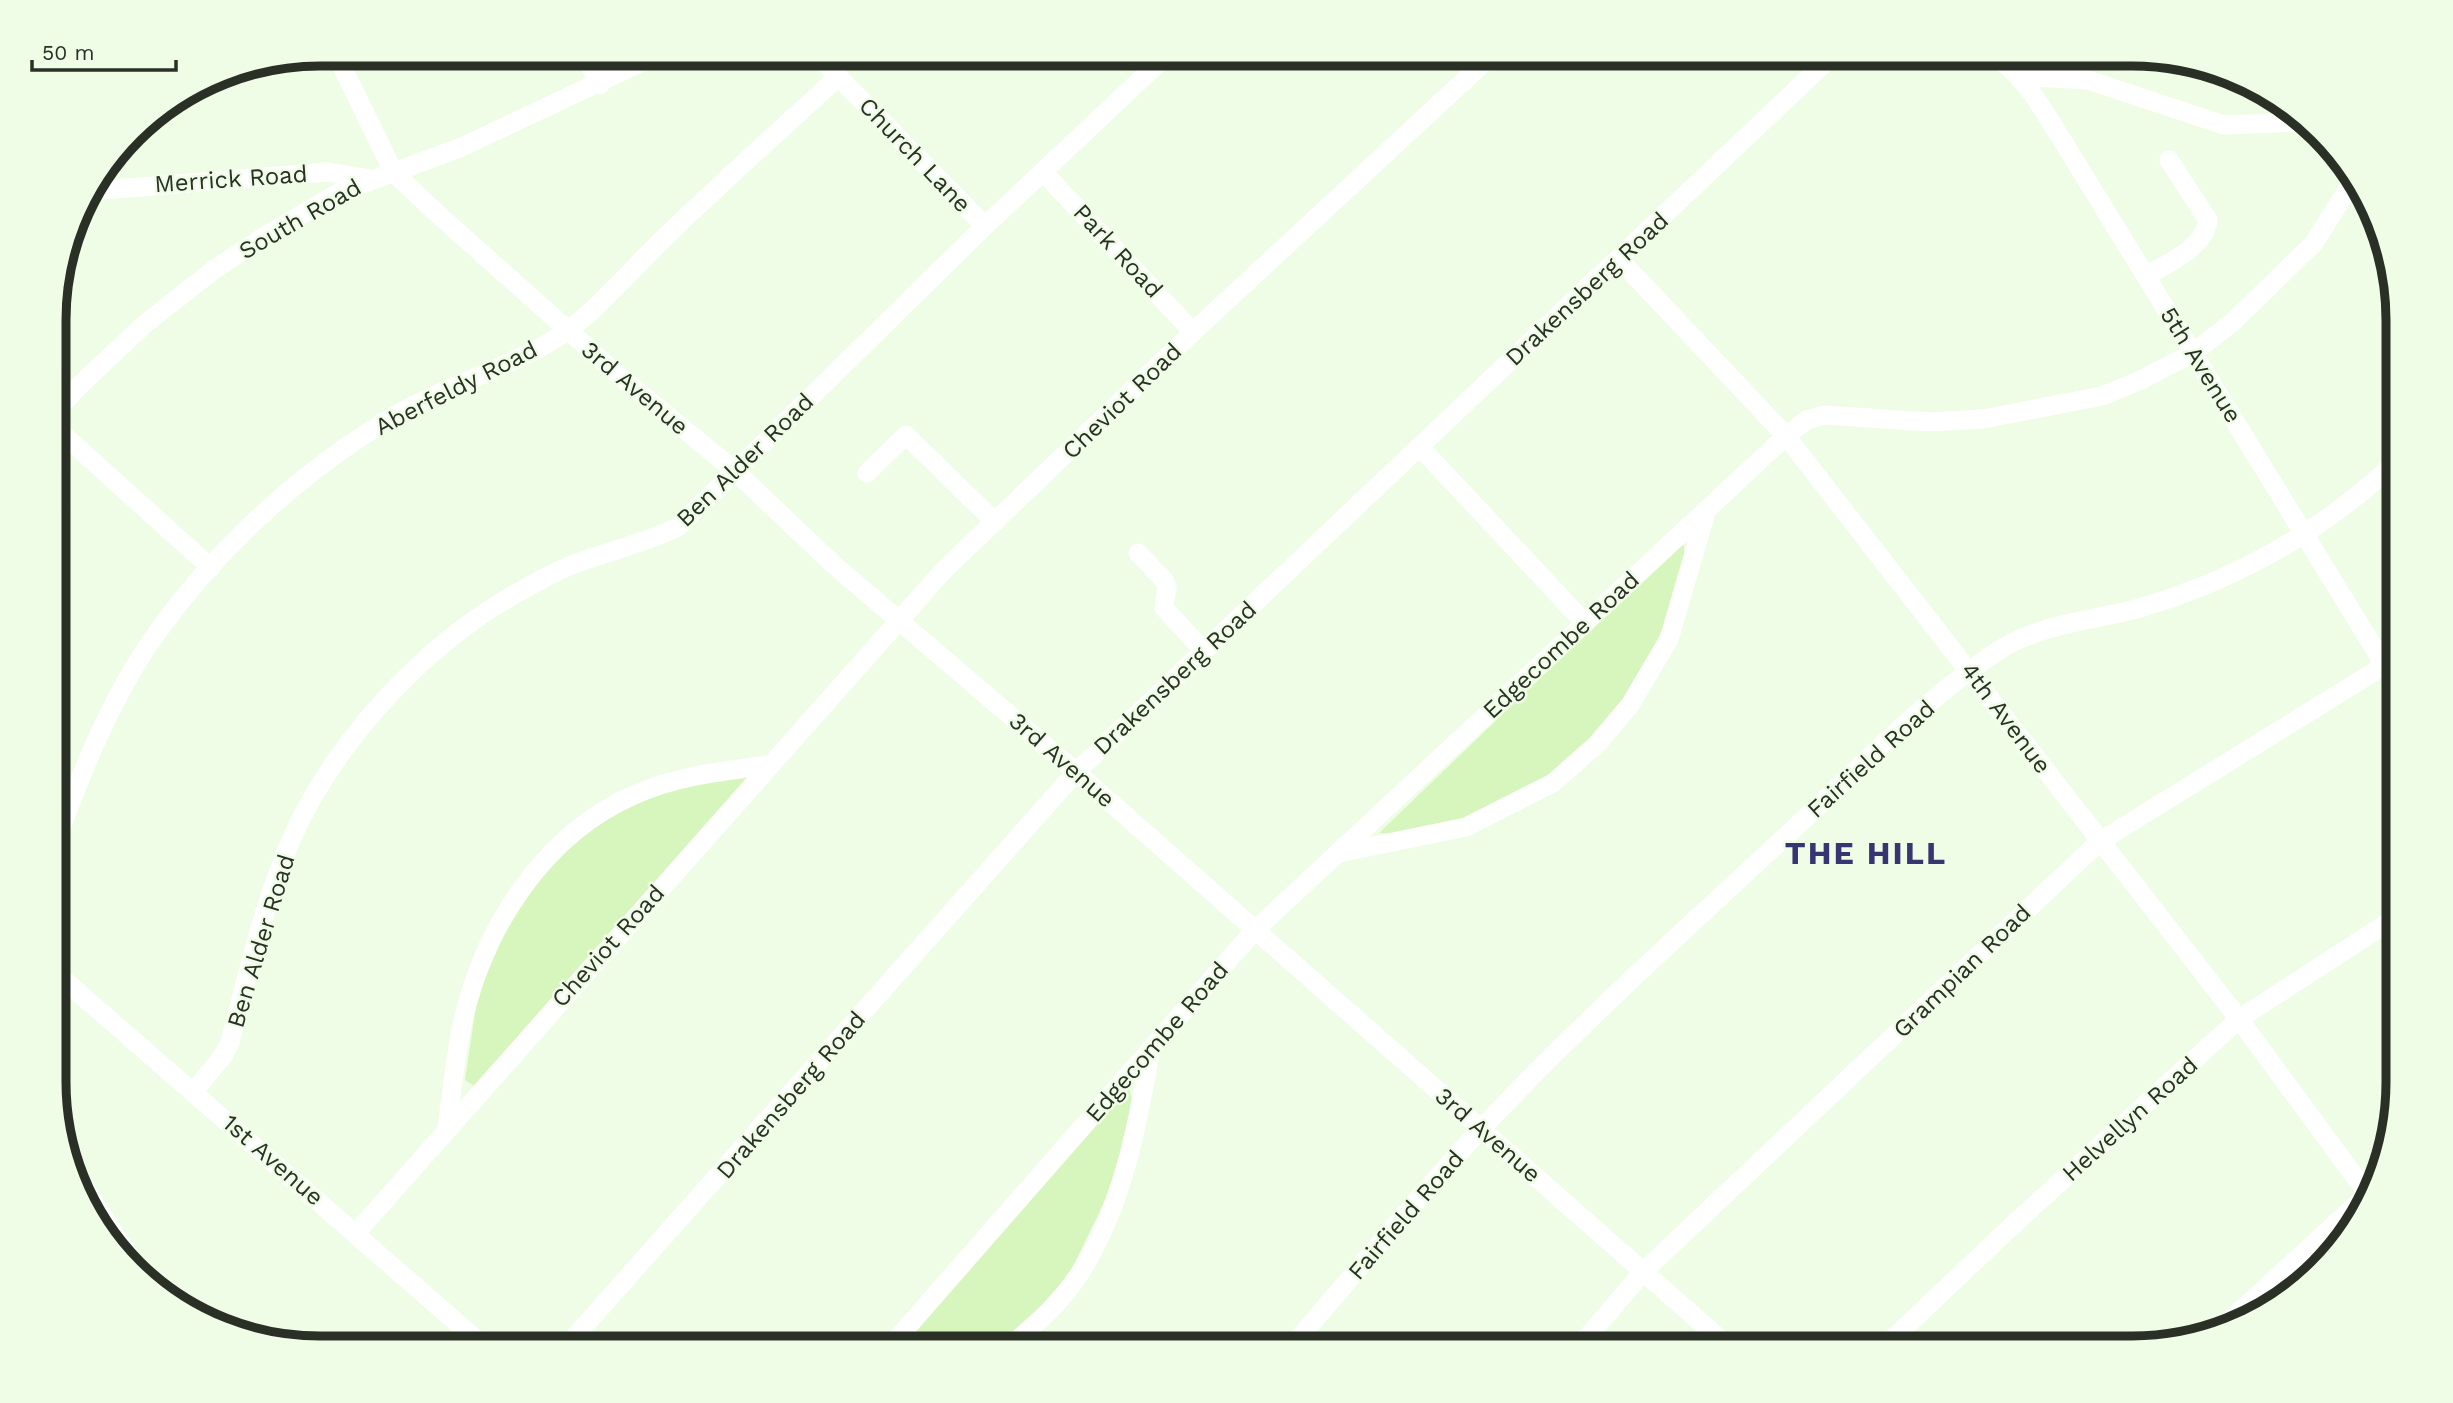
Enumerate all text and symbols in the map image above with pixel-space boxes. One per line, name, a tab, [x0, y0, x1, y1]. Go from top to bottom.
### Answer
scale bar	[32, 28, 175, 72]
text: 50 m	[42, 40, 94, 65]
street label: Church Lane	[853, 92, 977, 218]
street label: Merrick Road	[153, 160, 309, 198]
street label: South Road	[234, 173, 366, 265]
street label: Park Road	[1068, 198, 1168, 304]
street label: Drakensberg Road	[1500, 206, 1674, 372]
street label: 5th Avenue	[2154, 302, 2248, 428]
street label: Aberfeldy Road	[370, 335, 542, 441]
street label: 3rd Avenue	[576, 335, 694, 441]
street label: Cheviot Road	[1057, 337, 1187, 465]
street label: Ben Alder Road	[671, 388, 819, 532]
street label: Edgecombe Road	[1477, 566, 1645, 724]
street label: Drakensberg Road	[1088, 595, 1262, 761]
street label: 4th Avenue	[1955, 657, 2057, 779]
street label: Fairfield Road	[1801, 694, 1941, 824]
street label: 3rd Avenue	[1004, 707, 1120, 813]
district label: THE HILL	[1785, 834, 1947, 872]
street label: Ben Alder Road	[221, 851, 301, 1031]
street label: Cheviot Road	[546, 879, 670, 1013]
street label: Grampian Road	[1888, 898, 2036, 1044]
street label: Edgecombe Road	[1080, 956, 1234, 1128]
street label: Drakensberg Road	[711, 1006, 871, 1184]
street label: Helvellyn Road	[2057, 1051, 2203, 1187]
street label: 3rd Avenue	[1430, 1082, 1546, 1188]
street label: 1st Avenue	[217, 1109, 329, 1211]
street label: Fairfield Road	[1342, 1145, 1470, 1285]

